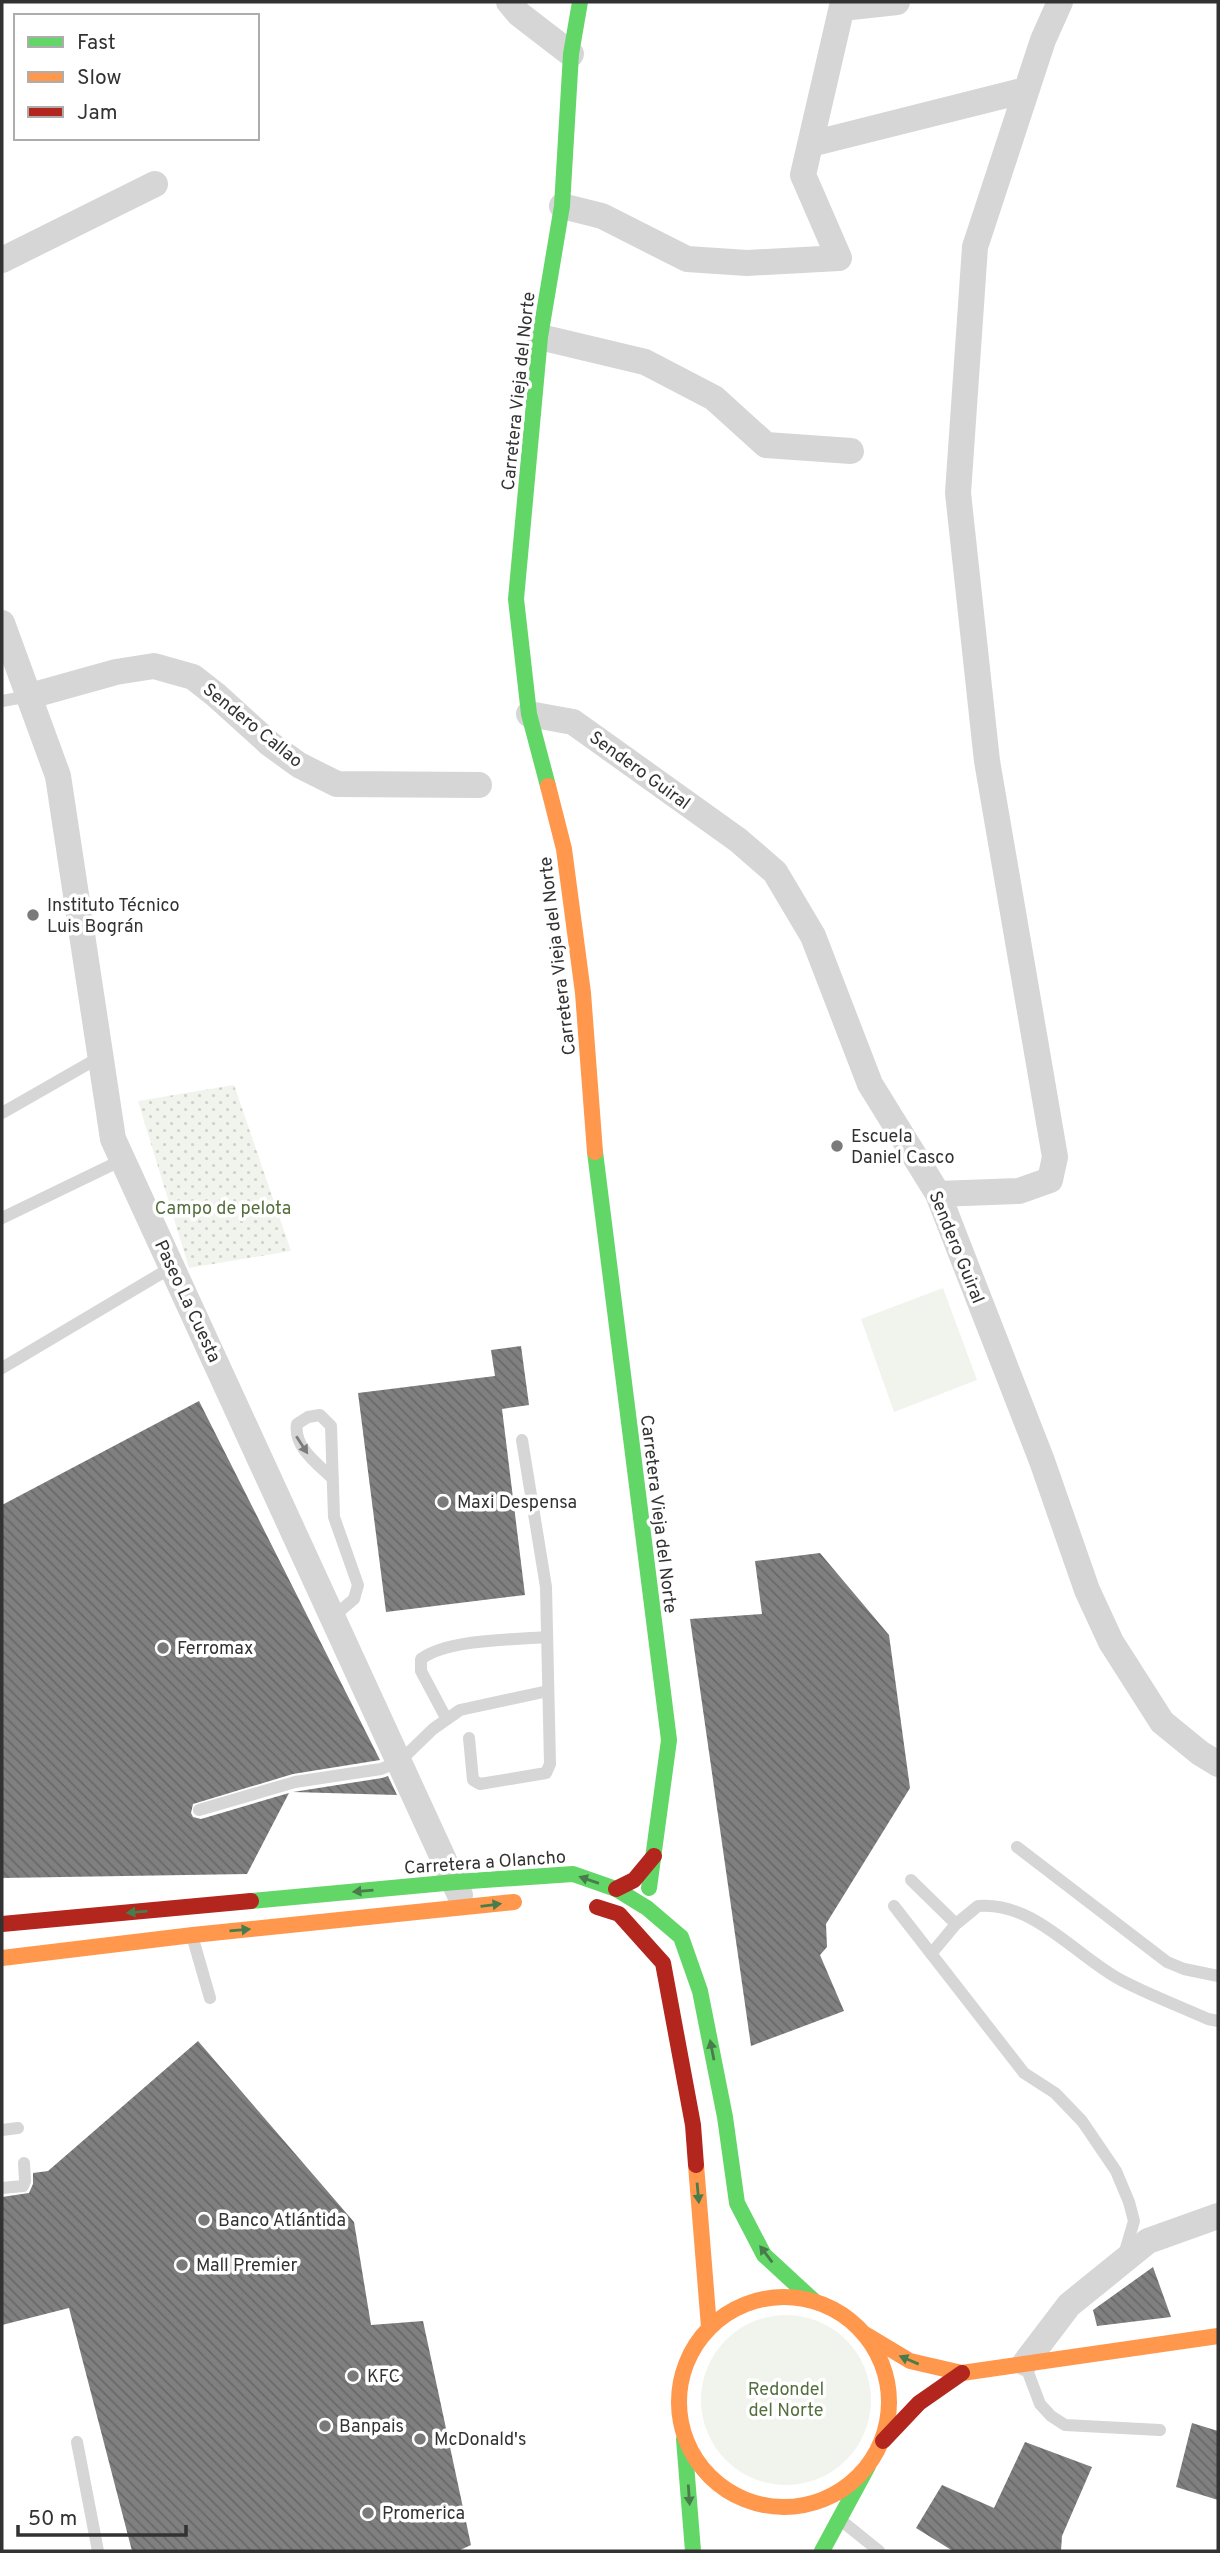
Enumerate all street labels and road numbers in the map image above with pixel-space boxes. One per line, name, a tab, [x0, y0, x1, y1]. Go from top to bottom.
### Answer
street label: Carretera Vieja del Norte	[498, 291, 541, 492]
street label: Sendero Callao	[197, 679, 307, 773]
street label: Sendero Guiral	[584, 727, 694, 816]
street label: Carretera Vieja del Norte	[535, 855, 582, 1056]
street label: Sendero Guiral	[923, 1188, 989, 1307]
street label: Paseo La Cuesta	[148, 1237, 225, 1366]
street label: Carretera Vieja del Norte	[634, 1414, 681, 1615]
street label: Carretera a Olancho	[403, 1846, 567, 1881]

